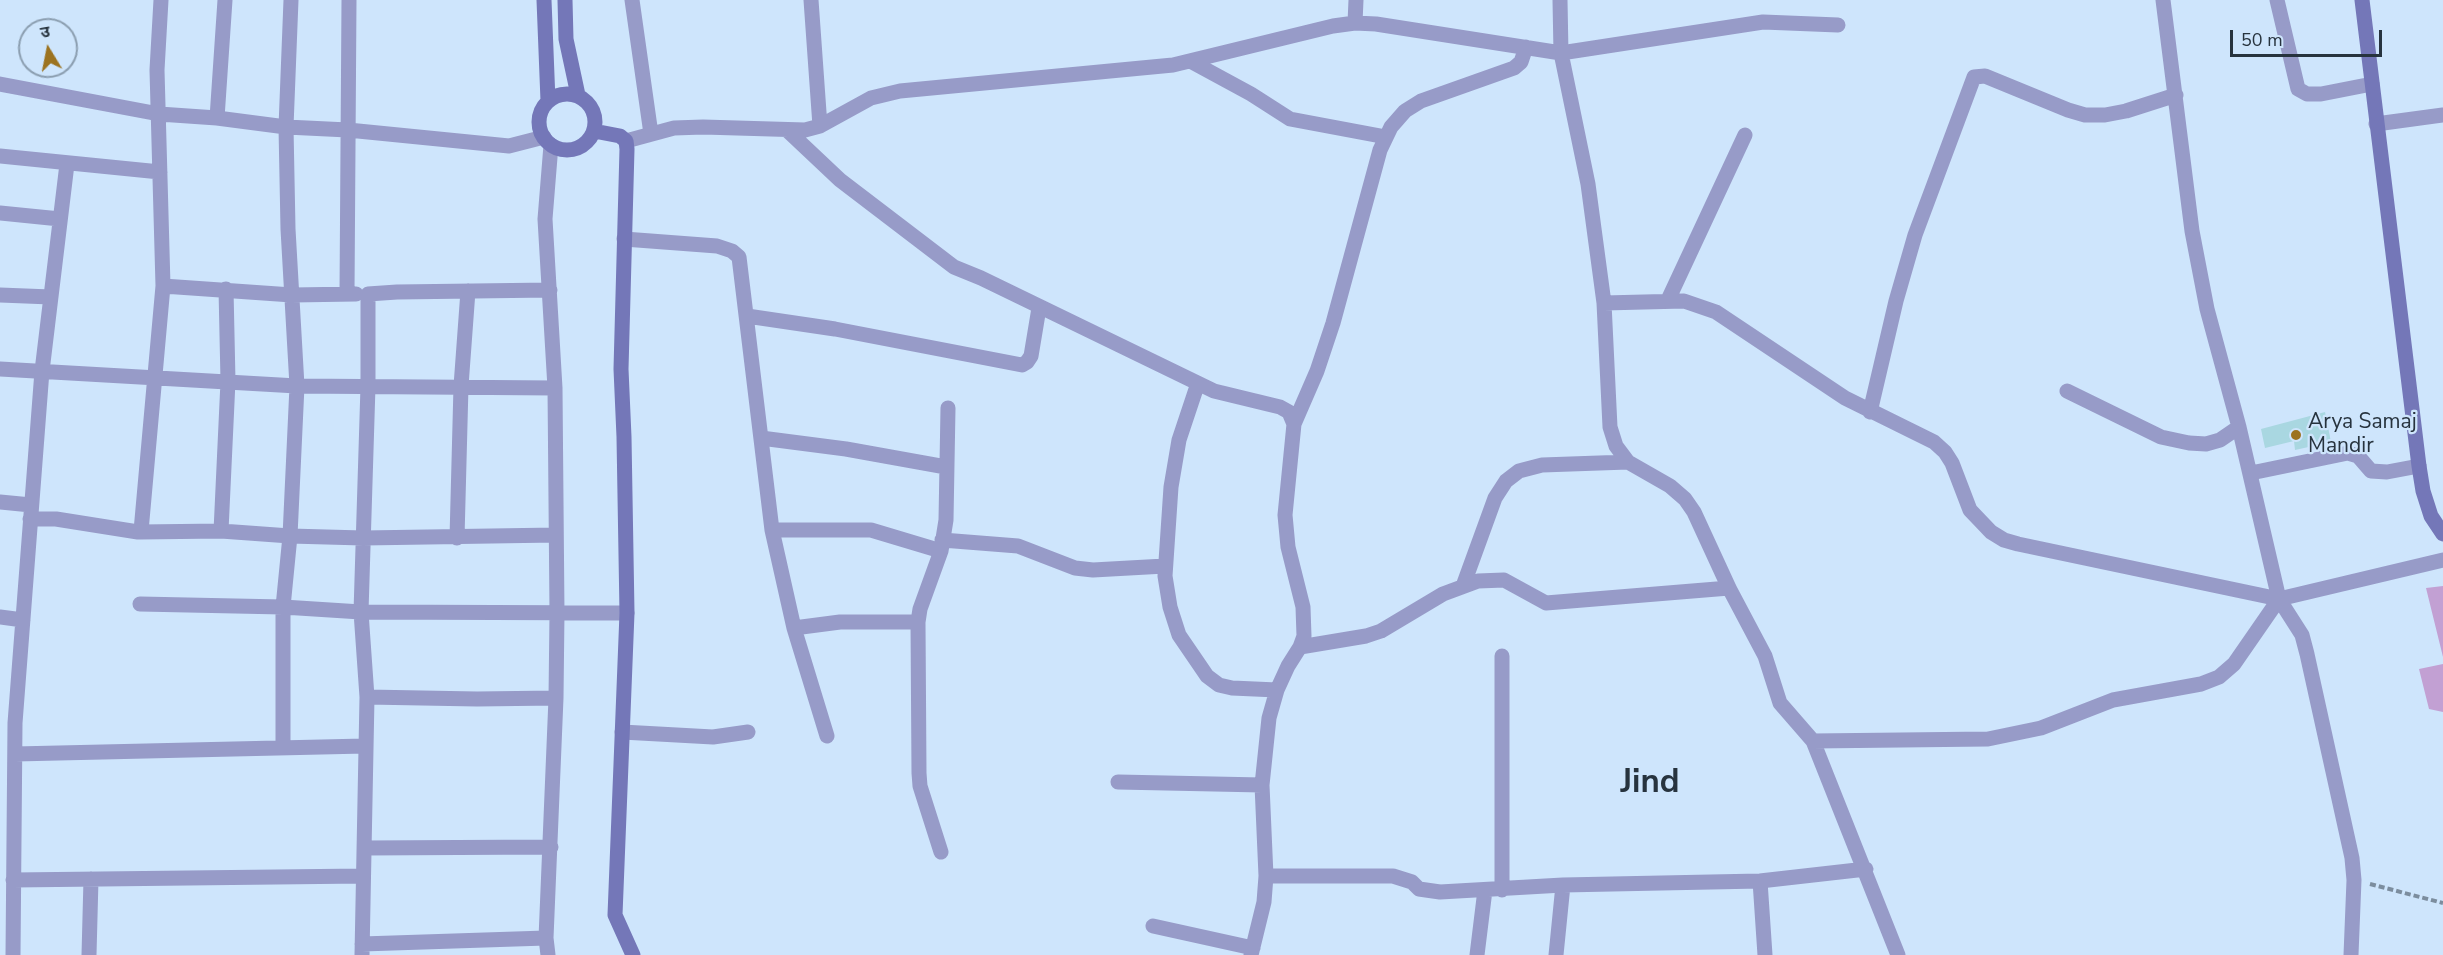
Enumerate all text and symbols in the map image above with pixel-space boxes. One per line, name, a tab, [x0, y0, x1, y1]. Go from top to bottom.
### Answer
north arrow	[18, 18, 78, 78]
scale bar	[2233, 18, 2384, 56]
text: उ	[39, 21, 52, 44]
text: 50 m	[2241, 28, 2283, 52]
place label: Arya Samaj Mandir	[2308, 410, 2417, 460]
marker: Arya Samaj Mandir	[2289, 428, 2303, 442]
district label: Jind	[1620, 764, 1680, 804]

